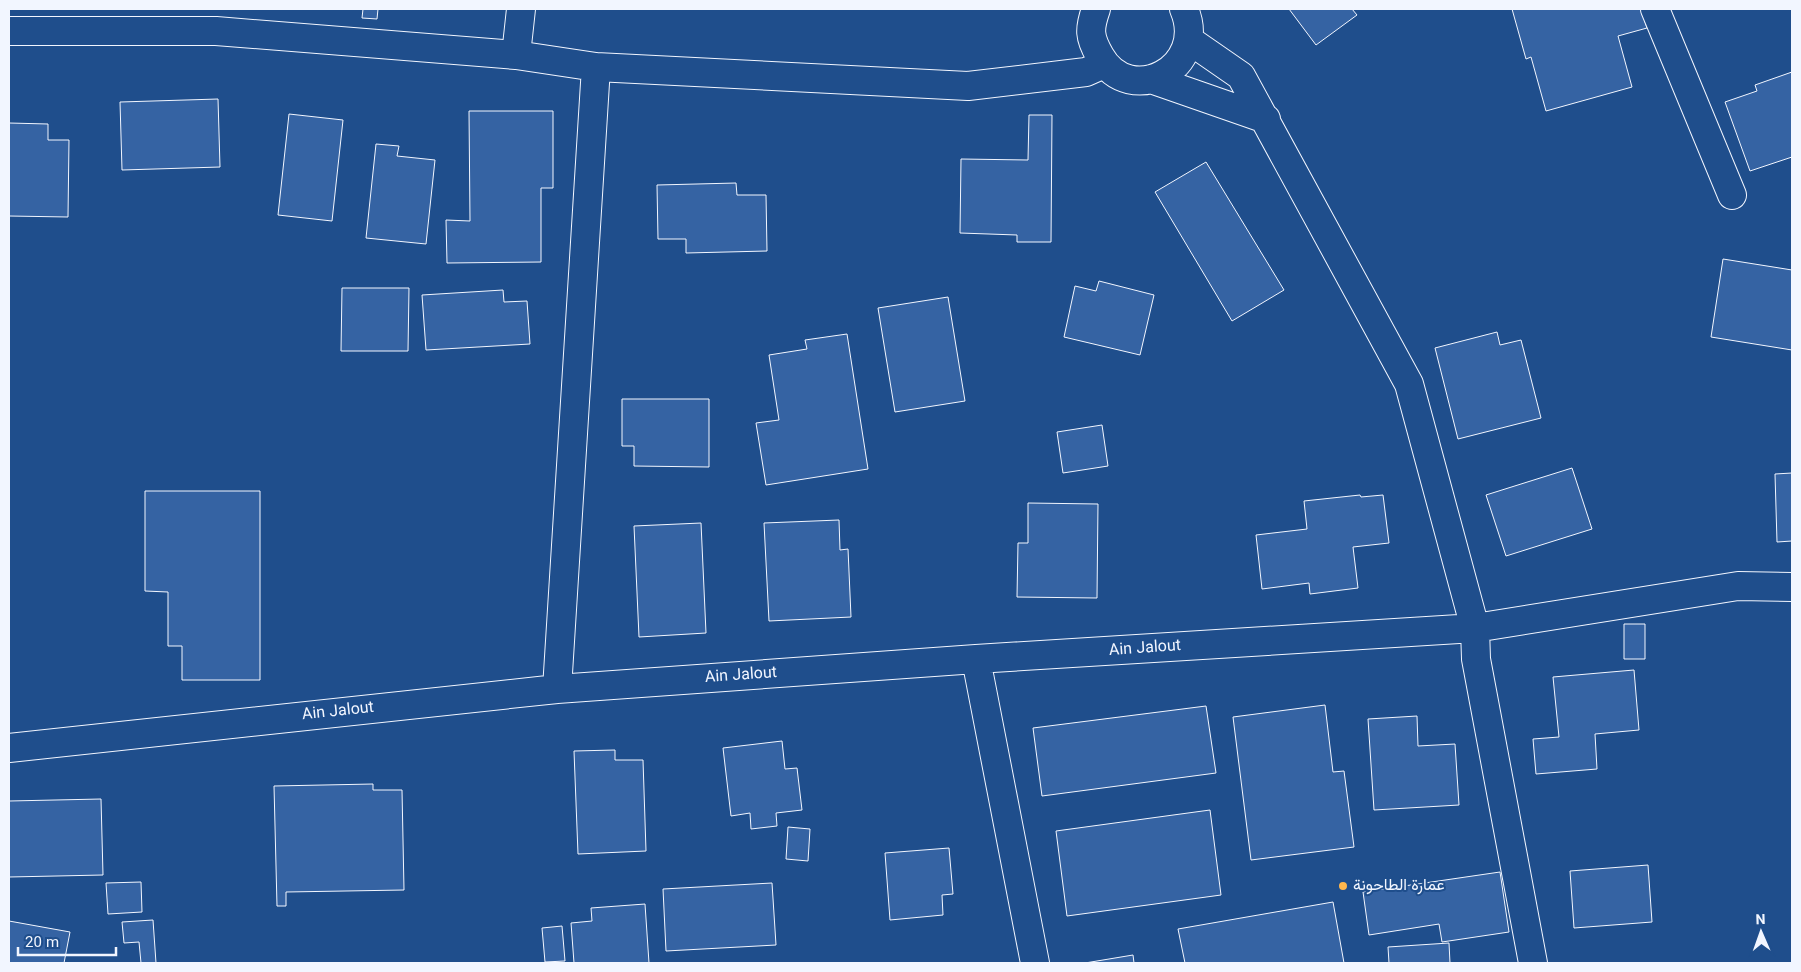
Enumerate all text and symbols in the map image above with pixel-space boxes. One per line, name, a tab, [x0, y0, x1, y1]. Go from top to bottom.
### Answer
street label: Ain Jalout	[1108, 634, 1182, 664]
street label: Ain Jalout	[704, 661, 778, 691]
street label: Ain Jalout	[301, 696, 375, 728]
place label: عمارة الطاحونة	[1353, 874, 1445, 899]
marker: عمارة الطاحونة	[1337, 880, 1349, 892]
north arrow	[1736, 907, 1786, 957]
text: N	[1755, 910, 1766, 932]
scale bar	[18, 924, 115, 956]
text: 20 m	[25, 932, 59, 955]

